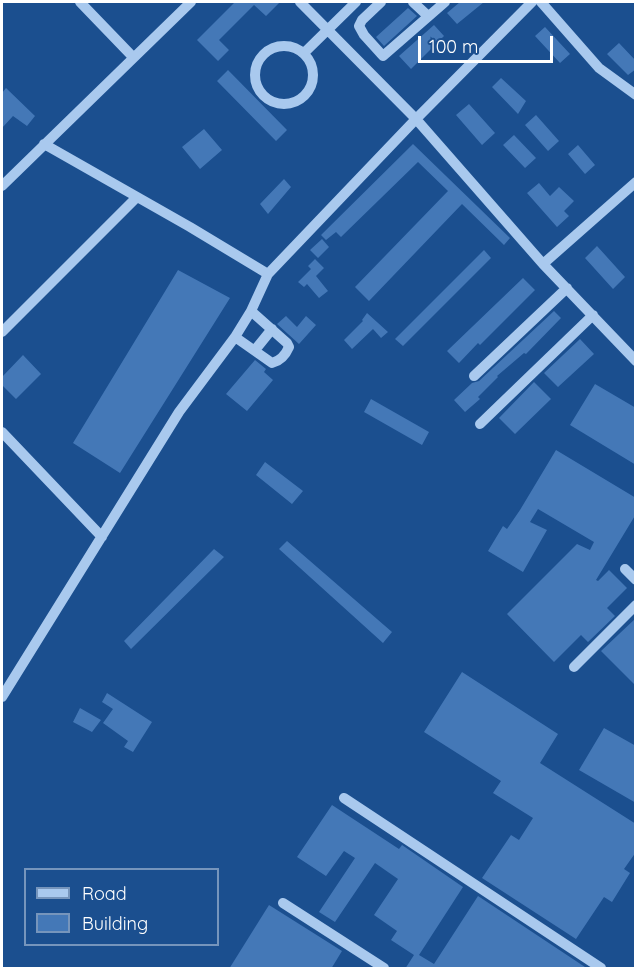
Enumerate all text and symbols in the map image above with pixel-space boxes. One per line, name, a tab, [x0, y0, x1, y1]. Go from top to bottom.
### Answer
scale bar	[421, 24, 556, 62]
text: 100 m	[429, 35, 478, 58]
legend	[24, 868, 219, 946]
text: Road	[82, 882, 127, 905]
text: Building	[82, 912, 148, 935]

